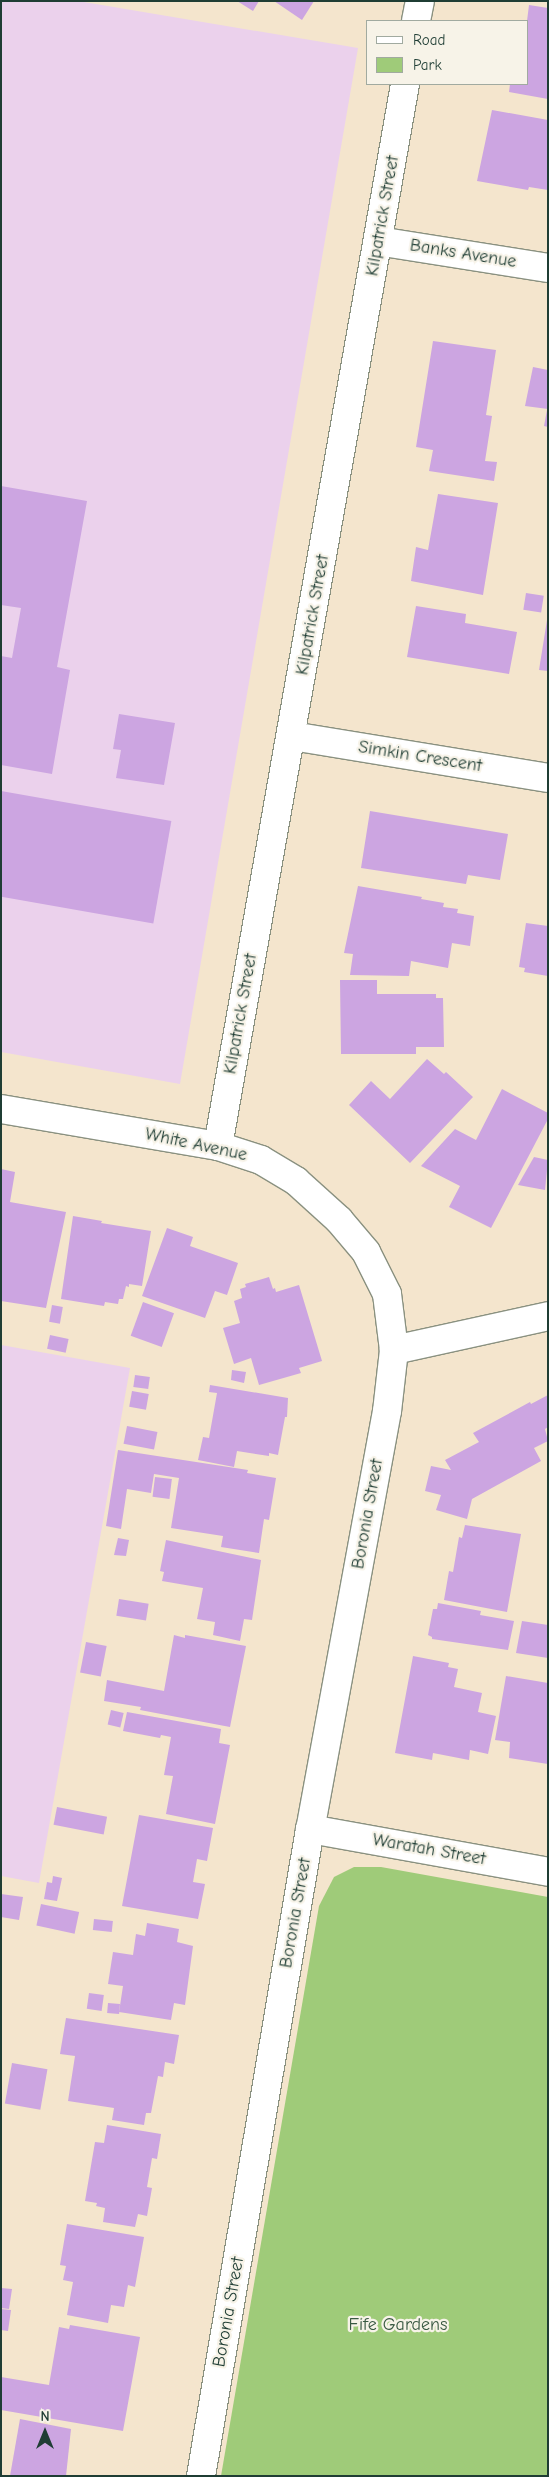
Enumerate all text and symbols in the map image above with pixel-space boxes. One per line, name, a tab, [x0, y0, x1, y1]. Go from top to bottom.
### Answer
legend	[366, 20, 529, 85]
text: Road	[413, 31, 445, 49]
text: Park	[413, 56, 442, 74]
street label: Kilpatrick Street	[362, 154, 404, 278]
street label: Banks Avenue	[408, 235, 518, 273]
street label: Kilpatrick Street	[292, 553, 334, 677]
street label: Simkin Crescent	[357, 737, 483, 777]
street label: Kilpatrick Street	[220, 952, 262, 1076]
street label: White Avenue	[143, 1124, 249, 1166]
street label: Boronia Street	[348, 1457, 388, 1571]
street label: Waratah Street	[371, 1829, 487, 1871]
street label: Boronia Street	[276, 1856, 316, 1970]
street label: Boronia Street	[209, 2255, 249, 2369]
park label: Fife Gardens	[349, 2314, 447, 2336]
north arrow	[20, 2407, 70, 2457]
text: N	[40, 2408, 50, 2425]

